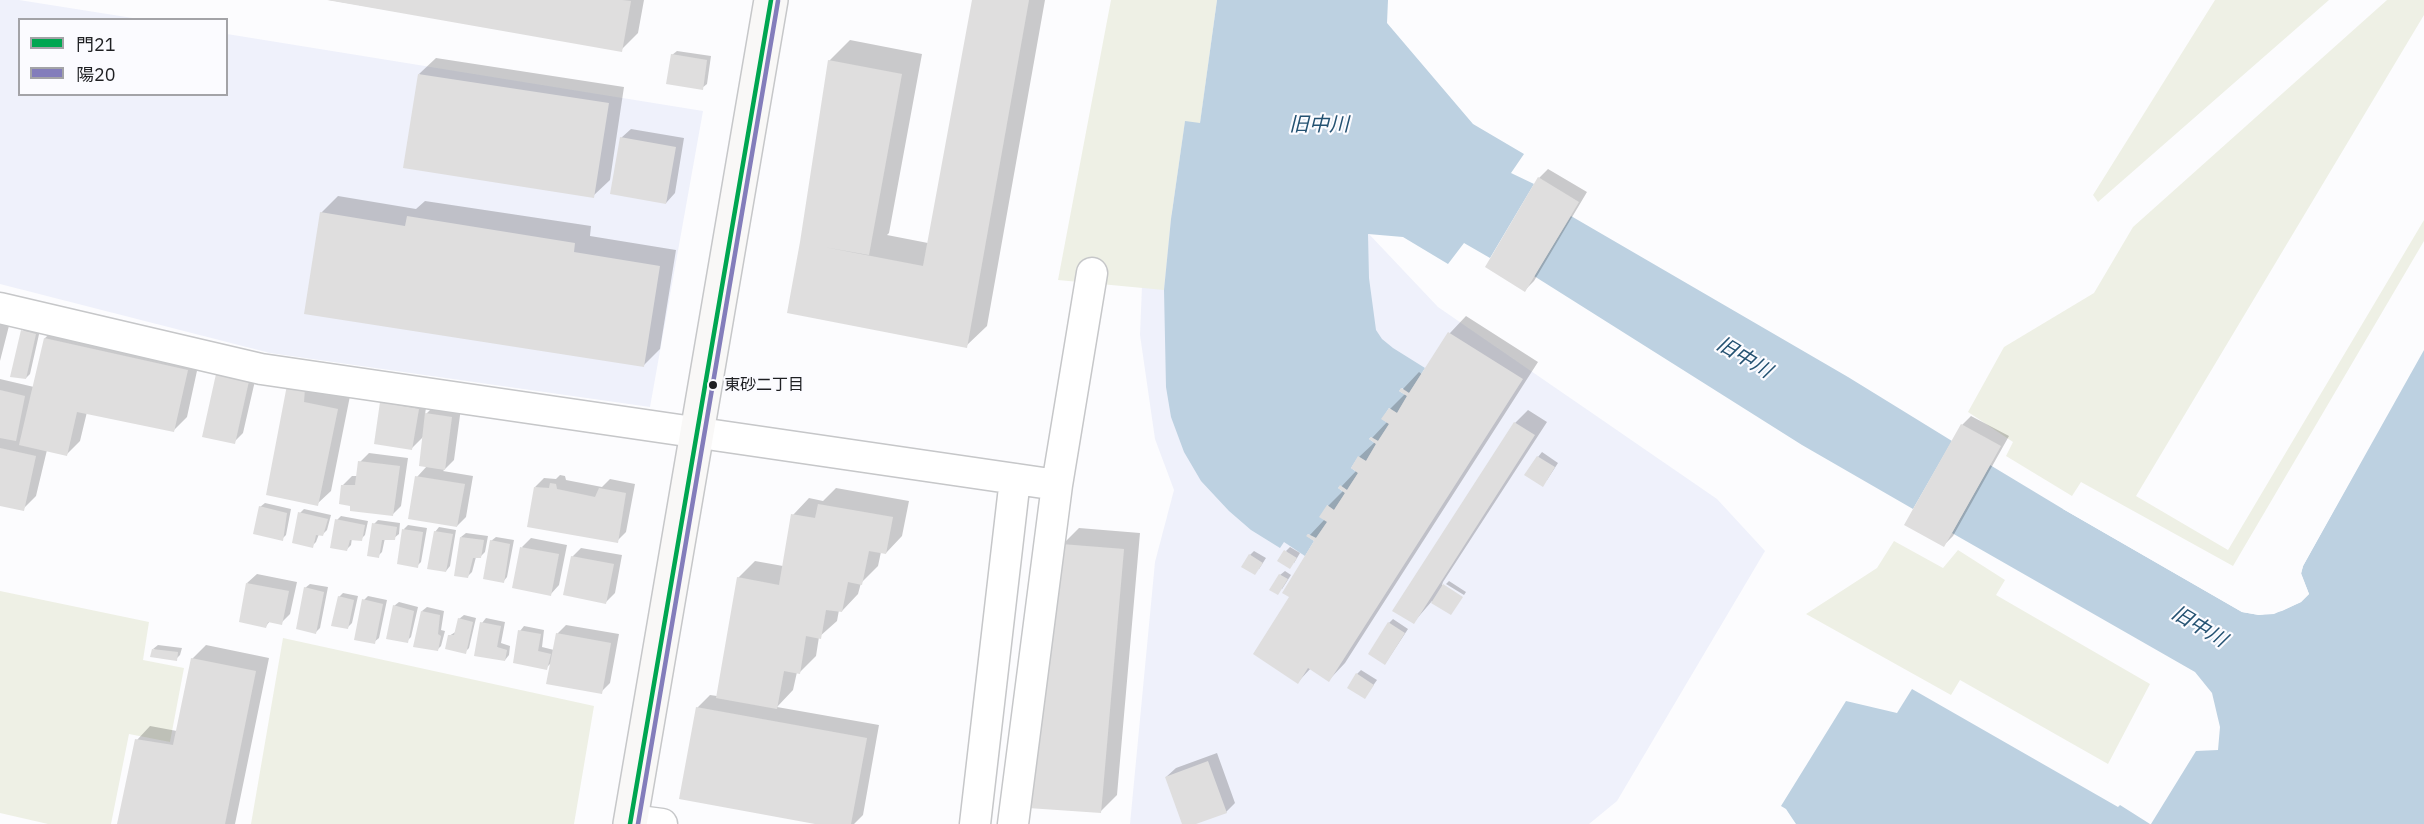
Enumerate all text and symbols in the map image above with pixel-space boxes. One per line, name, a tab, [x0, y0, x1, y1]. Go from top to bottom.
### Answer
legend	[18, 18, 228, 96]
text: 門21	[76, 33, 116, 56]
text: 陽20	[76, 63, 116, 86]
water label: 旧中川	[1289, 113, 1349, 137]
water label: 旧中川	[1712, 332, 1776, 384]
place label: 東砂二丁目	[724, 375, 804, 395]
marker: 東砂二丁目	[707, 379, 719, 391]
water label: 旧中川	[2167, 601, 2231, 653]

